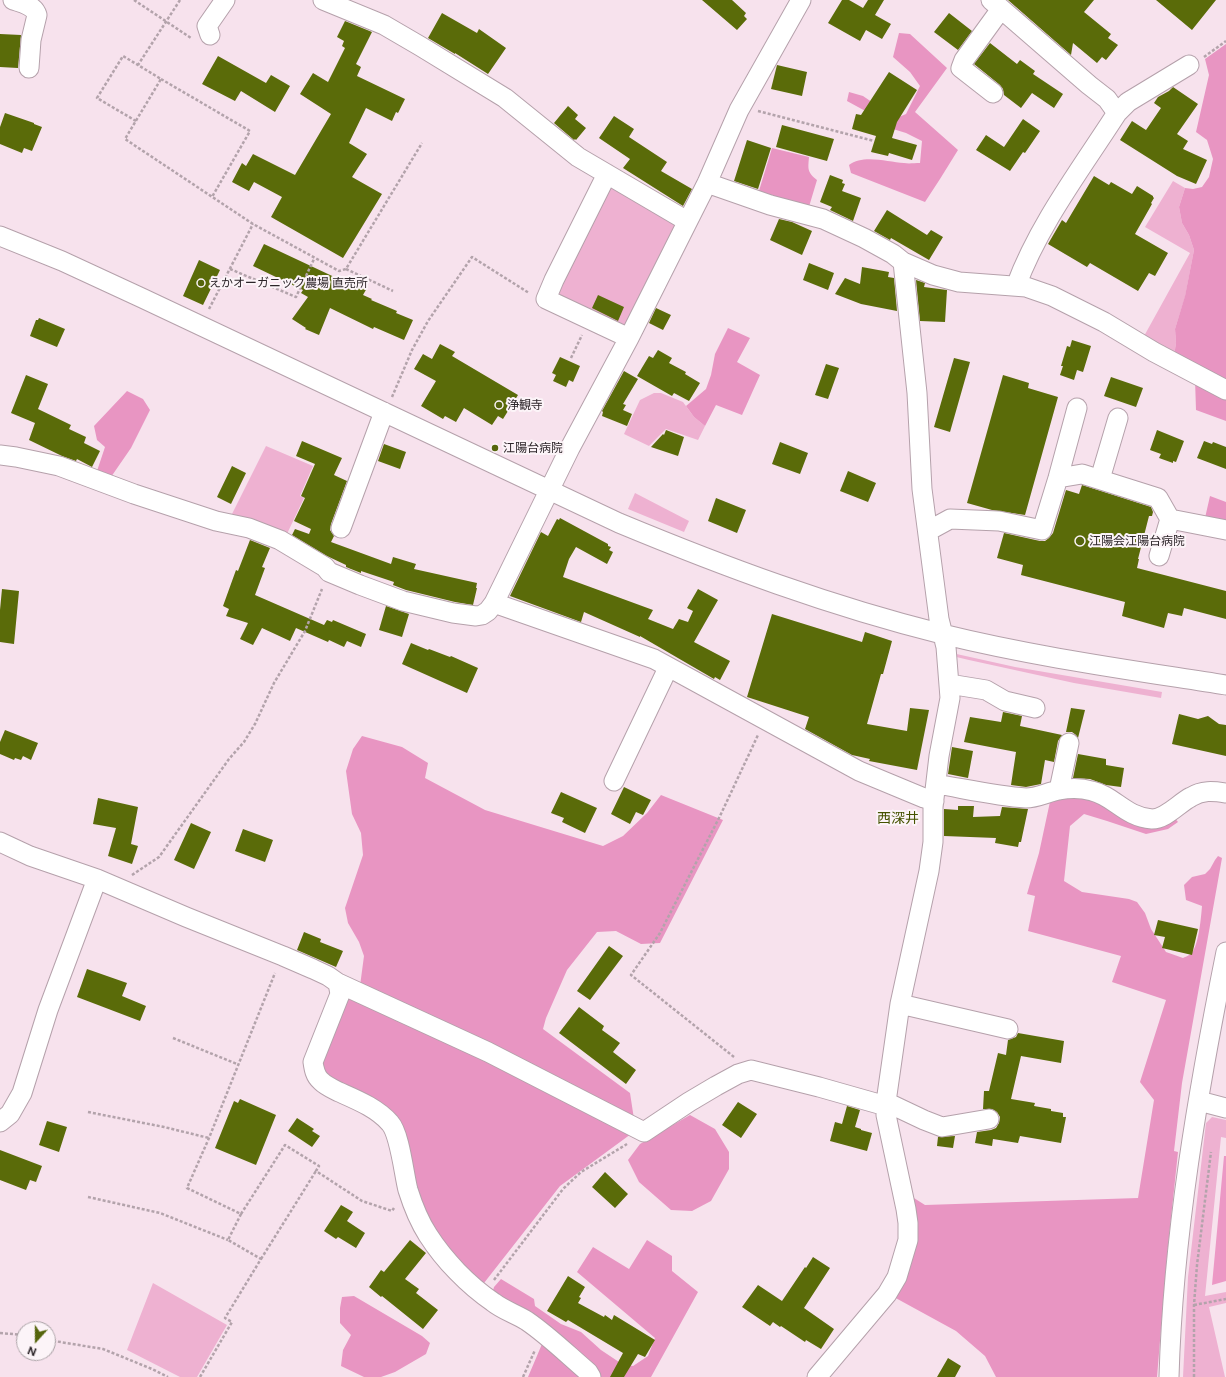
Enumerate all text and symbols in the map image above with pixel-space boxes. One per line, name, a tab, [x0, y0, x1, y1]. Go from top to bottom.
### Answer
place label: えかオーガニック農場 直売所	[209, 276, 368, 290]
marker: えかオーガニック農場 直売所	[196, 278, 206, 288]
place label: 浄観寺	[507, 398, 543, 412]
marker: 浄観寺	[494, 400, 504, 410]
place label: 江陽台病院	[503, 441, 563, 455]
marker: 江陽台病院	[490, 443, 500, 453]
place label: 江陽会江陽台病院	[1089, 534, 1185, 548]
marker: 江陽会江陽台病院	[1074, 535, 1086, 547]
district label: 西深井	[877, 811, 919, 827]
north arrow	[16, 1321, 56, 1361]
text: N	[26, 1344, 38, 1358]

